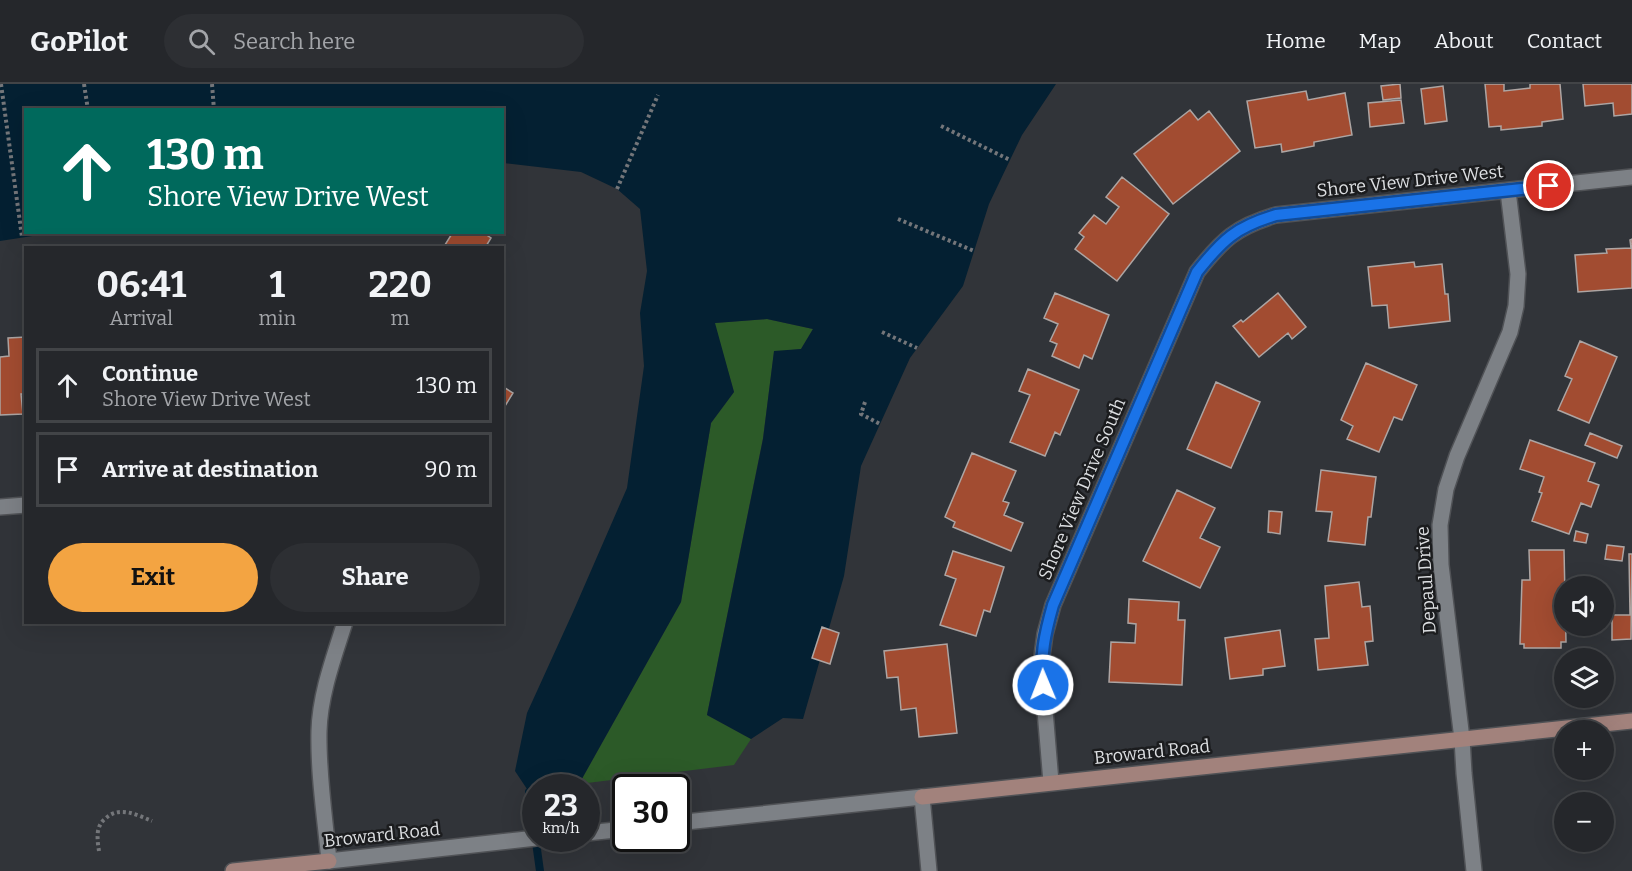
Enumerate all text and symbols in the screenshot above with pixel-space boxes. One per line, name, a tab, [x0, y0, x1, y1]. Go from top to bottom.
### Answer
search box	[164, 14, 584, 68]
text: GoPilot	[30, 25, 128, 58]
icon: search	[185, 25, 218, 58]
text: Search here	[233, 28, 355, 55]
text: Home	[1266, 28, 1326, 54]
text: Map	[1359, 28, 1401, 54]
text: About	[1434, 28, 1494, 54]
text: Contact	[1527, 28, 1602, 54]
text: 130 m	[147, 130, 264, 180]
icon: ahead	[48, 132, 126, 210]
street label: Shore View Drive West	[1315, 160, 1505, 202]
pin	[1523, 160, 1574, 211]
icon: arrive	[1532, 169, 1565, 202]
text: Shore View Drive West	[147, 181, 429, 213]
text: 06:41	[96, 263, 186, 307]
text: 1	[270, 263, 285, 307]
text: 220	[368, 263, 432, 307]
text: Arrival	[110, 306, 173, 330]
text: min	[258, 306, 296, 330]
text: m	[391, 306, 410, 330]
text: Continue	[102, 360, 198, 387]
icon: ahead	[51, 369, 84, 402]
text: 130 m	[416, 372, 477, 399]
text: Shore View Drive West	[102, 387, 311, 411]
street label: Shore View Drive South	[1034, 395, 1130, 583]
icon: arrive	[51, 453, 84, 486]
text: Arrive at destination	[102, 456, 318, 483]
text: 90 m	[425, 456, 477, 483]
street label: Depaul Drive	[1411, 526, 1441, 634]
button: Exit	[48, 543, 258, 612]
button: Share	[270, 543, 480, 612]
map controls	[1554, 576, 1614, 852]
button: sound	[1554, 576, 1614, 636]
button: layers	[1554, 648, 1614, 708]
position arrow	[1011, 653, 1075, 717]
button: +	[1554, 720, 1614, 780]
street label: Broward Road	[1093, 735, 1212, 769]
speed limit sign: 30	[612, 774, 690, 852]
text: 23	[544, 788, 578, 824]
button: −	[1554, 792, 1614, 852]
street label: Broward Road	[323, 818, 442, 852]
text: km/h	[542, 819, 580, 837]

